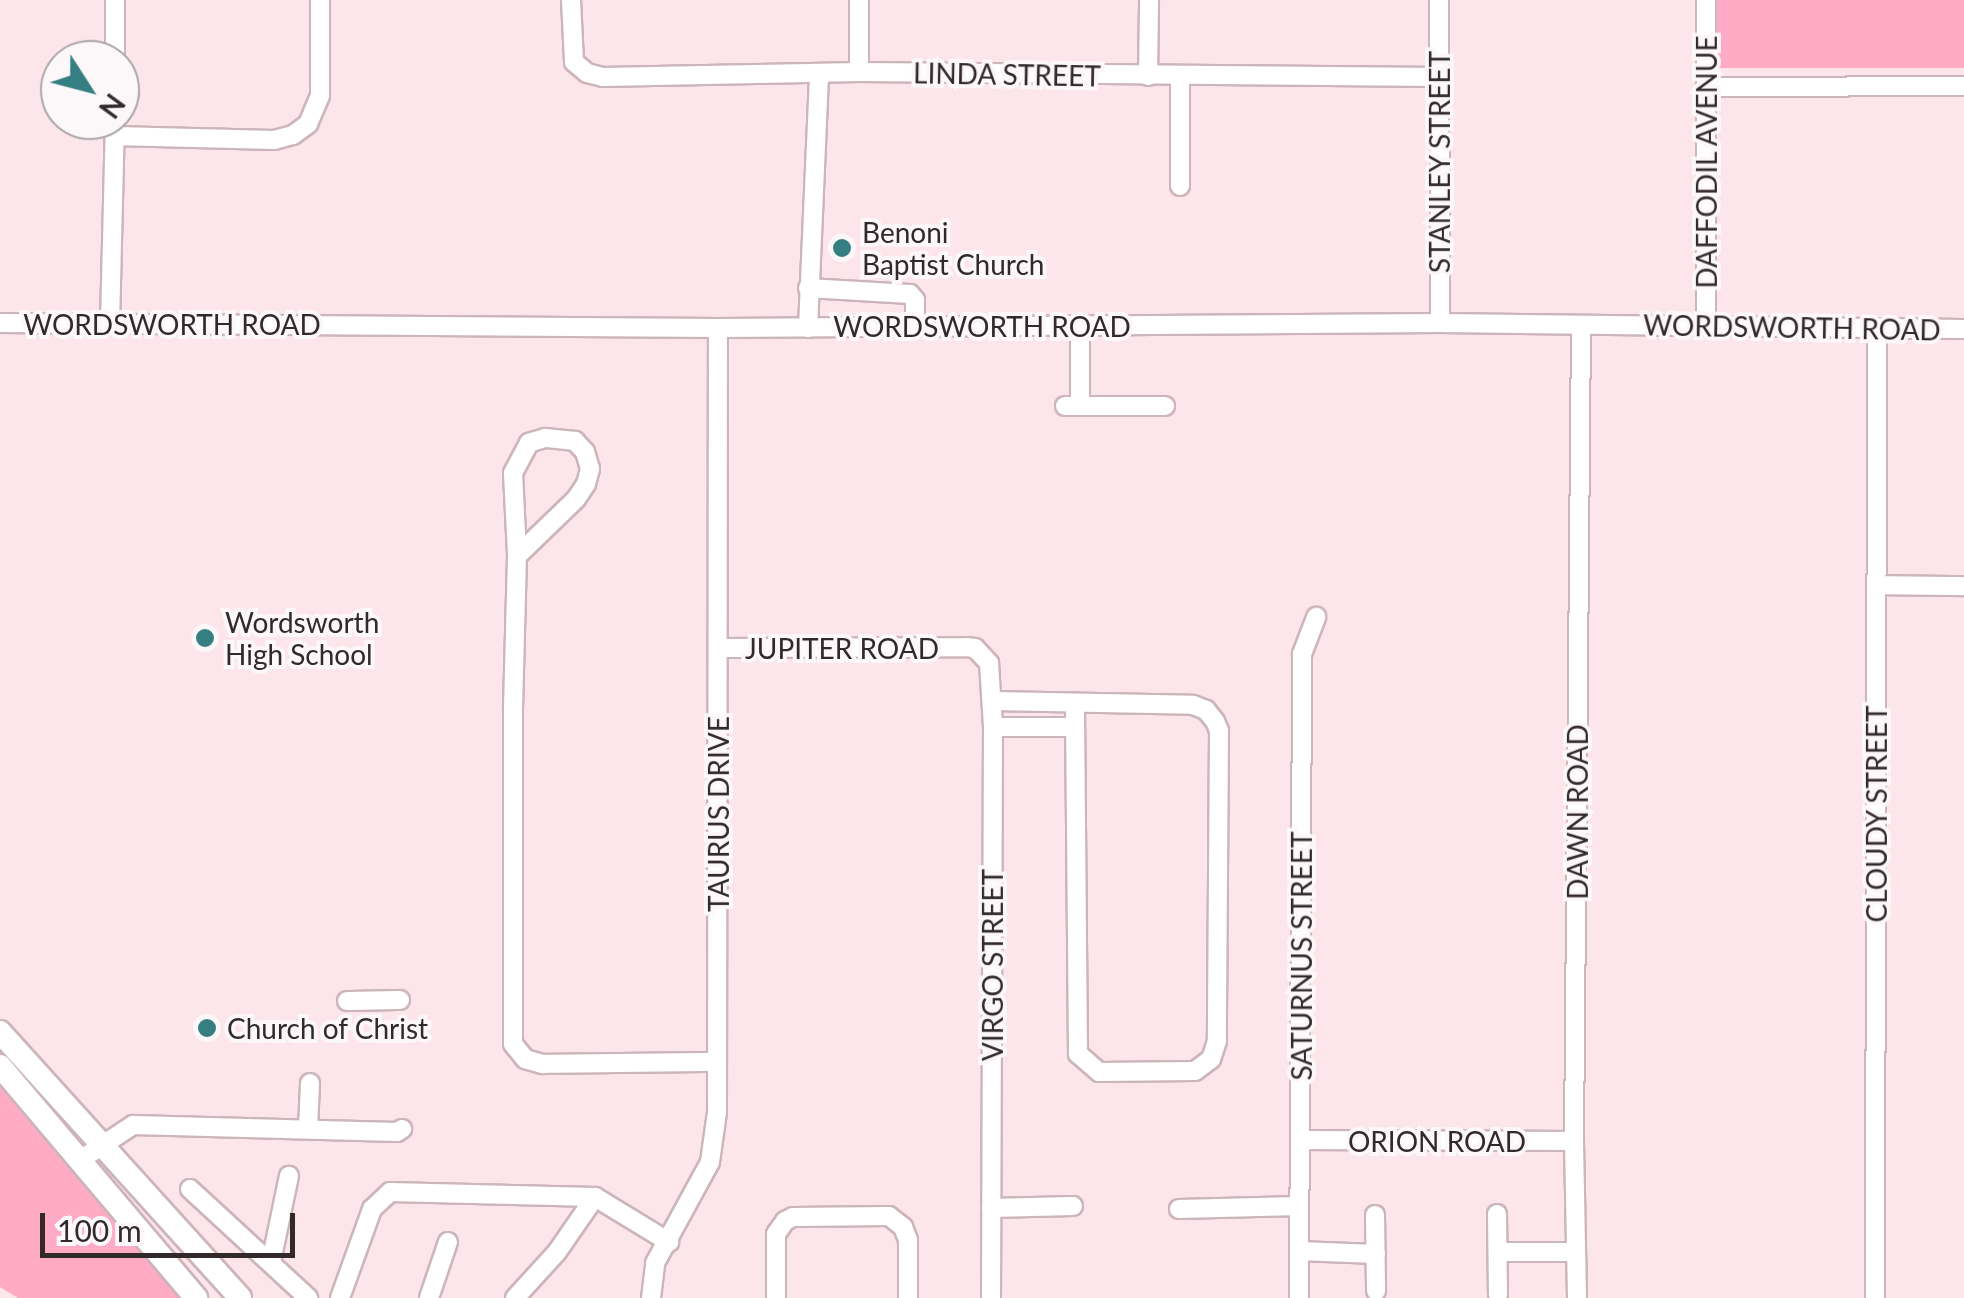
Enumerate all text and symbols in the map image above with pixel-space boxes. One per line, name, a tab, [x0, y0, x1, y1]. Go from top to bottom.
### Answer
street label: DAFFODIL AVENUE	[1689, 35, 1723, 289]
north arrow	[40, 40, 140, 140]
street label: STANLEY STREET	[1422, 50, 1456, 274]
street label: LINDA STREET	[912, 56, 1102, 92]
text: N	[93, 88, 133, 125]
place label: Benoni Baptist Church	[862, 215, 1044, 281]
marker: Benoni Baptist Church	[831, 237, 853, 259]
street label: WORDSWORTH ROAD	[23, 307, 321, 341]
street label: WORDSWORTH ROAD	[1643, 308, 1941, 346]
street label: WORDSWORTH ROAD	[833, 309, 1131, 343]
place label: Wordsworth High School	[225, 605, 379, 671]
marker: Wordsworth High School	[194, 627, 216, 649]
street label: JUPITER ROAD	[745, 631, 939, 665]
street label: CLOUDY STREET	[1859, 705, 1893, 923]
street label: TAURUS DRIVE	[701, 716, 735, 912]
street label: DAWN ROAD	[1560, 724, 1594, 900]
street label: SATURNUS STREET	[1284, 832, 1318, 1080]
street label: VIRGO STREET	[975, 869, 1009, 1061]
place label: Church of Christ	[227, 1011, 429, 1045]
marker: Church of Christ	[196, 1017, 218, 1039]
street label: ORION ROAD	[1348, 1124, 1526, 1158]
scale bar	[45, 1193, 300, 1255]
text: 100 m	[57, 1212, 142, 1248]

